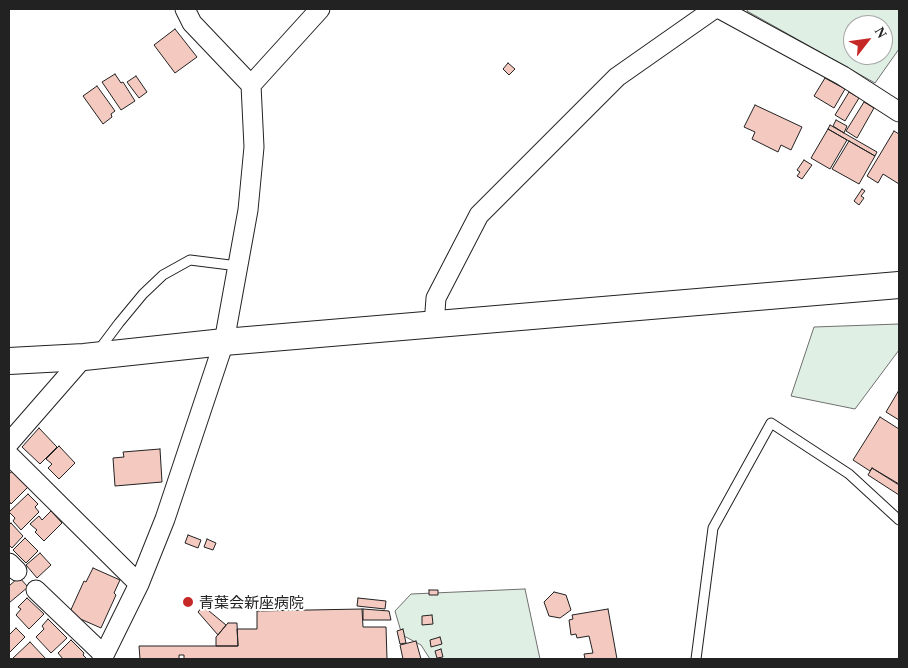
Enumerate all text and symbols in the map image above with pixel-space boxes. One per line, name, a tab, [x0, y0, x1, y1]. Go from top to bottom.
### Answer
north arrow	[843, 15, 893, 65]
text: N	[872, 25, 890, 41]
place label: 青葉会新座病院	[199, 593, 304, 611]
marker: 青葉会新座病院	[181, 595, 195, 609]

